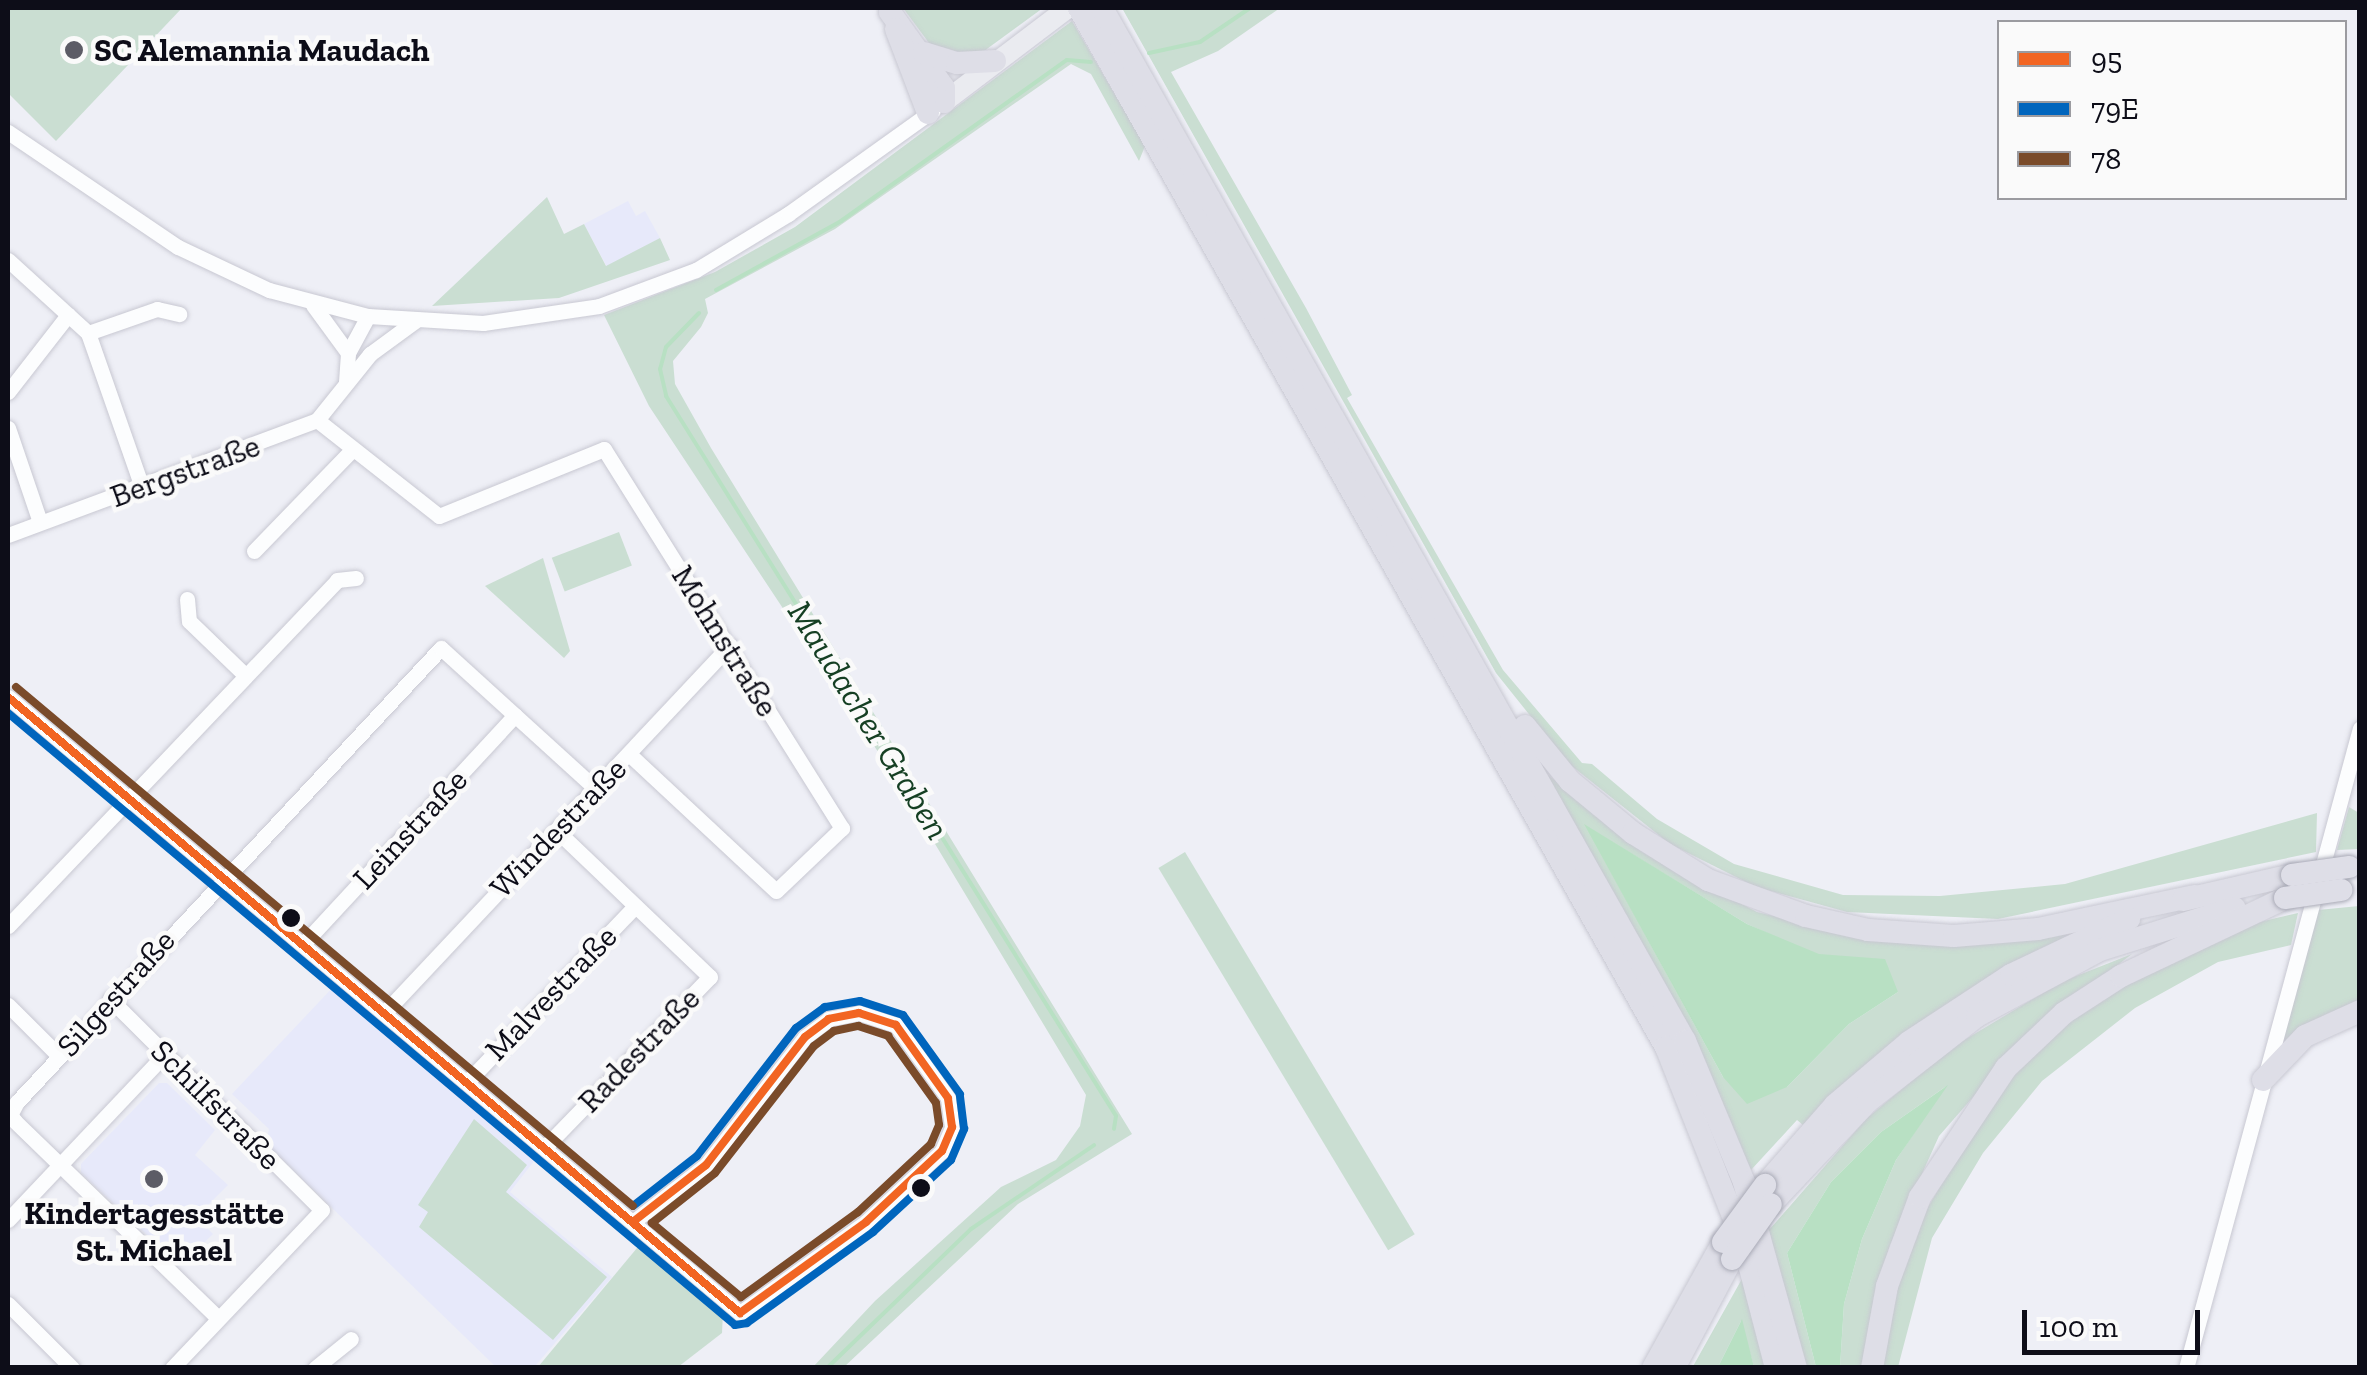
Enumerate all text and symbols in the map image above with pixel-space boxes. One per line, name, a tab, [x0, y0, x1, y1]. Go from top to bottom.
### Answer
legend	[1997, 20, 2347, 200]
place label: SC Alemannia Maudach	[94, 31, 430, 69]
marker: SC Alemannia Maudach	[63, 39, 85, 61]
text: 95	[2091, 41, 2122, 77]
text: 79E	[2091, 91, 2139, 127]
text: 78	[2091, 141, 2121, 177]
street label: Bergstraße	[105, 426, 265, 516]
street label: Mohnstraße	[663, 558, 787, 724]
water label: Maudacher Graben	[779, 593, 959, 847]
street label: Windestraße	[482, 750, 634, 906]
street label: Leinstraße	[345, 761, 475, 897]
unlabelled marker	[281, 908, 301, 928]
street label: Malvestraße	[477, 917, 625, 1069]
street label: Silgestraße	[49, 922, 183, 1064]
street label: Radestraße	[570, 980, 708, 1120]
street label: Schilfstraße	[143, 1032, 289, 1178]
marker: Kindertagesstätte St. Michael	[143, 1168, 165, 1190]
unlabelled marker	[911, 1178, 931, 1198]
place label: Kindertagesstätte St. Michael	[24, 1195, 284, 1270]
scale bar	[2027, 1290, 2204, 1352]
text: 100 m	[2039, 1309, 2118, 1345]

